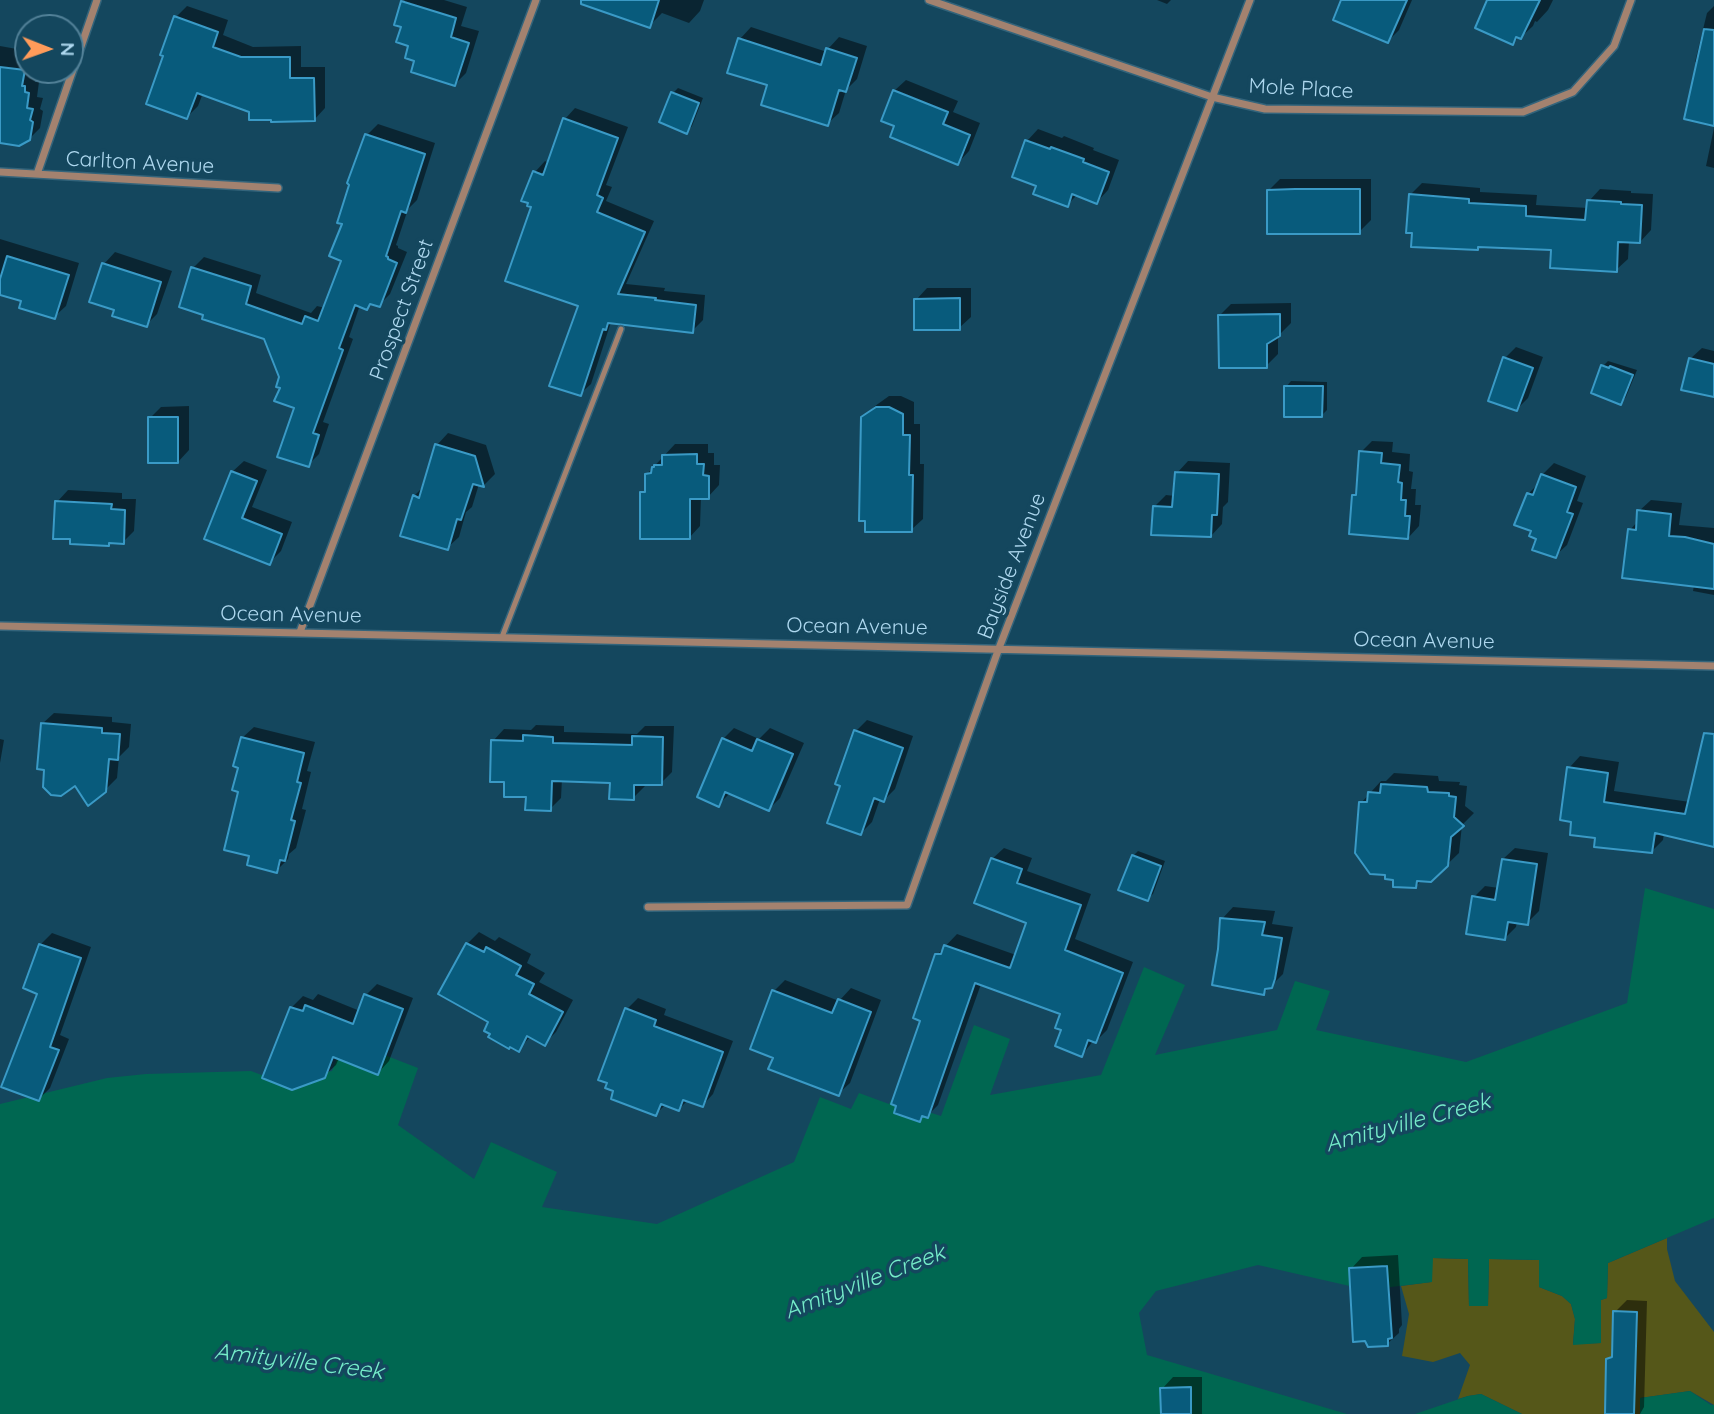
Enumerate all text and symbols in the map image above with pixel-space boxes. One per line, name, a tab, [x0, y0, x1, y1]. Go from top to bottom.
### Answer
north arrow	[14, 14, 84, 84]
text: N	[56, 42, 80, 57]
street label: Mole Place	[1248, 74, 1354, 104]
street label: Carlton Avenue	[65, 147, 215, 179]
street label: Prospect Street	[365, 236, 439, 384]
street label: Bayside Avenue	[973, 489, 1051, 643]
street label: Ocean Avenue	[220, 601, 362, 629]
street label: Ocean Avenue	[786, 613, 928, 641]
street label: Ocean Avenue	[1353, 627, 1495, 655]
water label: Amityville Creek	[1322, 1088, 1494, 1158]
water label: Amityville Creek	[781, 1239, 949, 1325]
water label: Amityville Creek	[213, 1338, 385, 1386]

